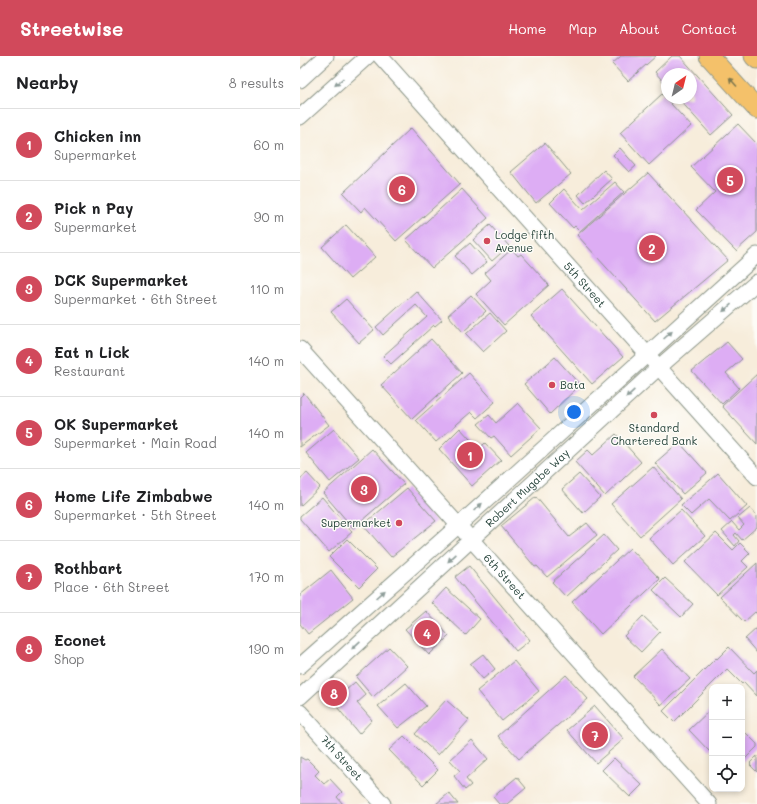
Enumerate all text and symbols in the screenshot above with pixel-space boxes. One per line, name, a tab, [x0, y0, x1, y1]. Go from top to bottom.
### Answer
text: Streetwise	[20, 16, 123, 41]
text: Home	[508, 19, 546, 38]
text: Map	[568, 19, 597, 38]
text: About	[619, 19, 660, 38]
text: Contact	[682, 19, 737, 38]
north arrow	[661, 68, 697, 104]
text: Nearby	[16, 71, 78, 93]
text: 8 results	[229, 74, 284, 91]
one-way arrow	[334, 77, 344, 87]
one-way arrow	[729, 78, 738, 87]
text: Chicken inn	[54, 126, 141, 146]
text: 1	[26, 136, 32, 153]
text: 60 m	[254, 136, 284, 153]
text: Supermarket	[54, 146, 137, 163]
pin: 5	[717, 165, 743, 195]
pin: 6	[389, 174, 415, 204]
text: Pick n Pay	[54, 198, 133, 218]
text: 2	[25, 208, 33, 225]
text: 90 m	[254, 208, 284, 225]
text: Supermarket	[54, 218, 137, 235]
place label: Lodge fifth Avenue	[495, 227, 554, 255]
pin: 2	[639, 233, 665, 263]
marker: Lodge fifth Avenue	[482, 236, 492, 246]
street label: 5th Street	[561, 258, 610, 310]
text: DCK Supermarket	[54, 270, 188, 290]
text: 3	[25, 280, 33, 297]
text: 110 m	[250, 280, 284, 297]
text: Supermarket · 6th Street	[54, 290, 217, 307]
one-way arrow	[722, 303, 733, 312]
one-way arrow	[663, 330, 673, 340]
text: Eat n Lick	[54, 342, 130, 362]
text: 4	[25, 352, 33, 369]
text: 140 m	[248, 352, 284, 369]
text: Restaurant	[54, 362, 125, 379]
place label: Bata	[560, 377, 586, 392]
marker: Bata	[547, 380, 557, 390]
one-way arrow	[625, 389, 635, 398]
your location	[564, 402, 584, 422]
marker: Standard Chartered Bank	[649, 410, 659, 420]
text: OK Supermarket	[54, 414, 178, 434]
place label: Standard Chartered Bank	[611, 420, 697, 448]
text: 5	[25, 424, 33, 441]
text: 140 m	[248, 424, 284, 441]
text: Supermarket · Main Road	[54, 434, 217, 451]
pin: 1	[457, 440, 483, 470]
street label: Robert Mugabe Way	[482, 445, 573, 530]
pin: 3	[351, 474, 377, 504]
text: Home Life Zimbabwe	[54, 486, 212, 506]
text: 6	[25, 496, 33, 513]
text: 140 m	[248, 496, 284, 513]
one-way arrow	[473, 503, 484, 512]
text: Supermarket · 5th Street	[54, 506, 217, 523]
place label: Supermarket	[321, 515, 391, 530]
marker: Supermarket	[394, 518, 404, 528]
street label: 6th Street	[481, 550, 529, 602]
one-way arrow	[447, 553, 457, 562]
text: Rothbart	[54, 558, 122, 578]
text: 7	[25, 568, 33, 585]
text: 170 m	[248, 568, 284, 585]
text: Place · 6th Street	[54, 578, 169, 595]
one-way arrow	[377, 590, 386, 599]
pin: 4	[414, 618, 440, 648]
text: Econet	[54, 630, 106, 650]
text: 8	[25, 640, 33, 657]
text: 190 m	[248, 640, 284, 657]
one-way arrow	[351, 641, 361, 650]
text: Shop	[54, 650, 84, 667]
pin: 8	[321, 678, 347, 708]
map controls	[709, 684, 745, 792]
button: +	[709, 684, 745, 720]
pin: 7	[582, 720, 608, 750]
button: −	[709, 720, 745, 756]
street label: 7th Street	[318, 732, 366, 784]
button: locate	[709, 756, 745, 792]

